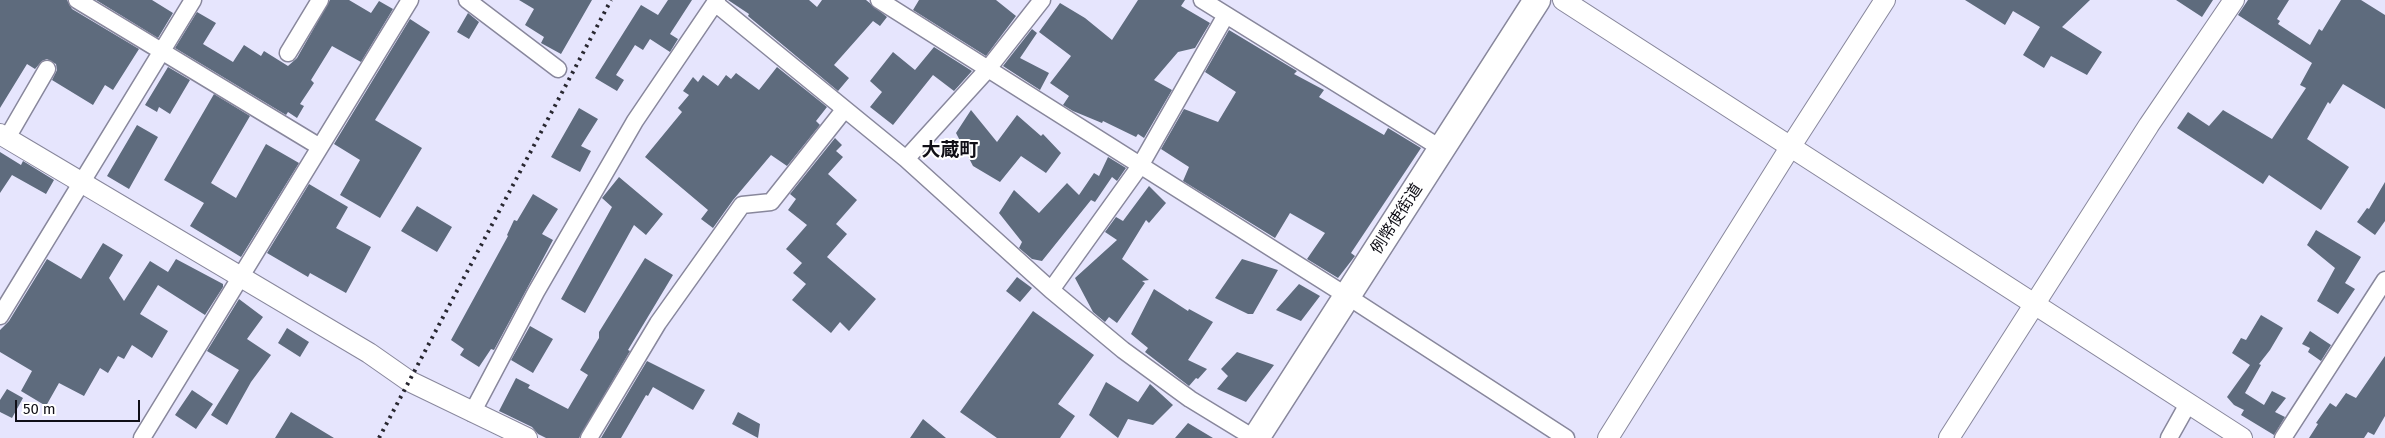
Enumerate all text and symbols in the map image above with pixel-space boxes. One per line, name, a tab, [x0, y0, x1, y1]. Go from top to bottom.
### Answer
district label: 大蔵町	[922, 140, 978, 162]
street label: 例幣使街道	[1367, 180, 1427, 258]
scale bar	[18, 390, 142, 422]
text: 50 m	[23, 400, 56, 418]

